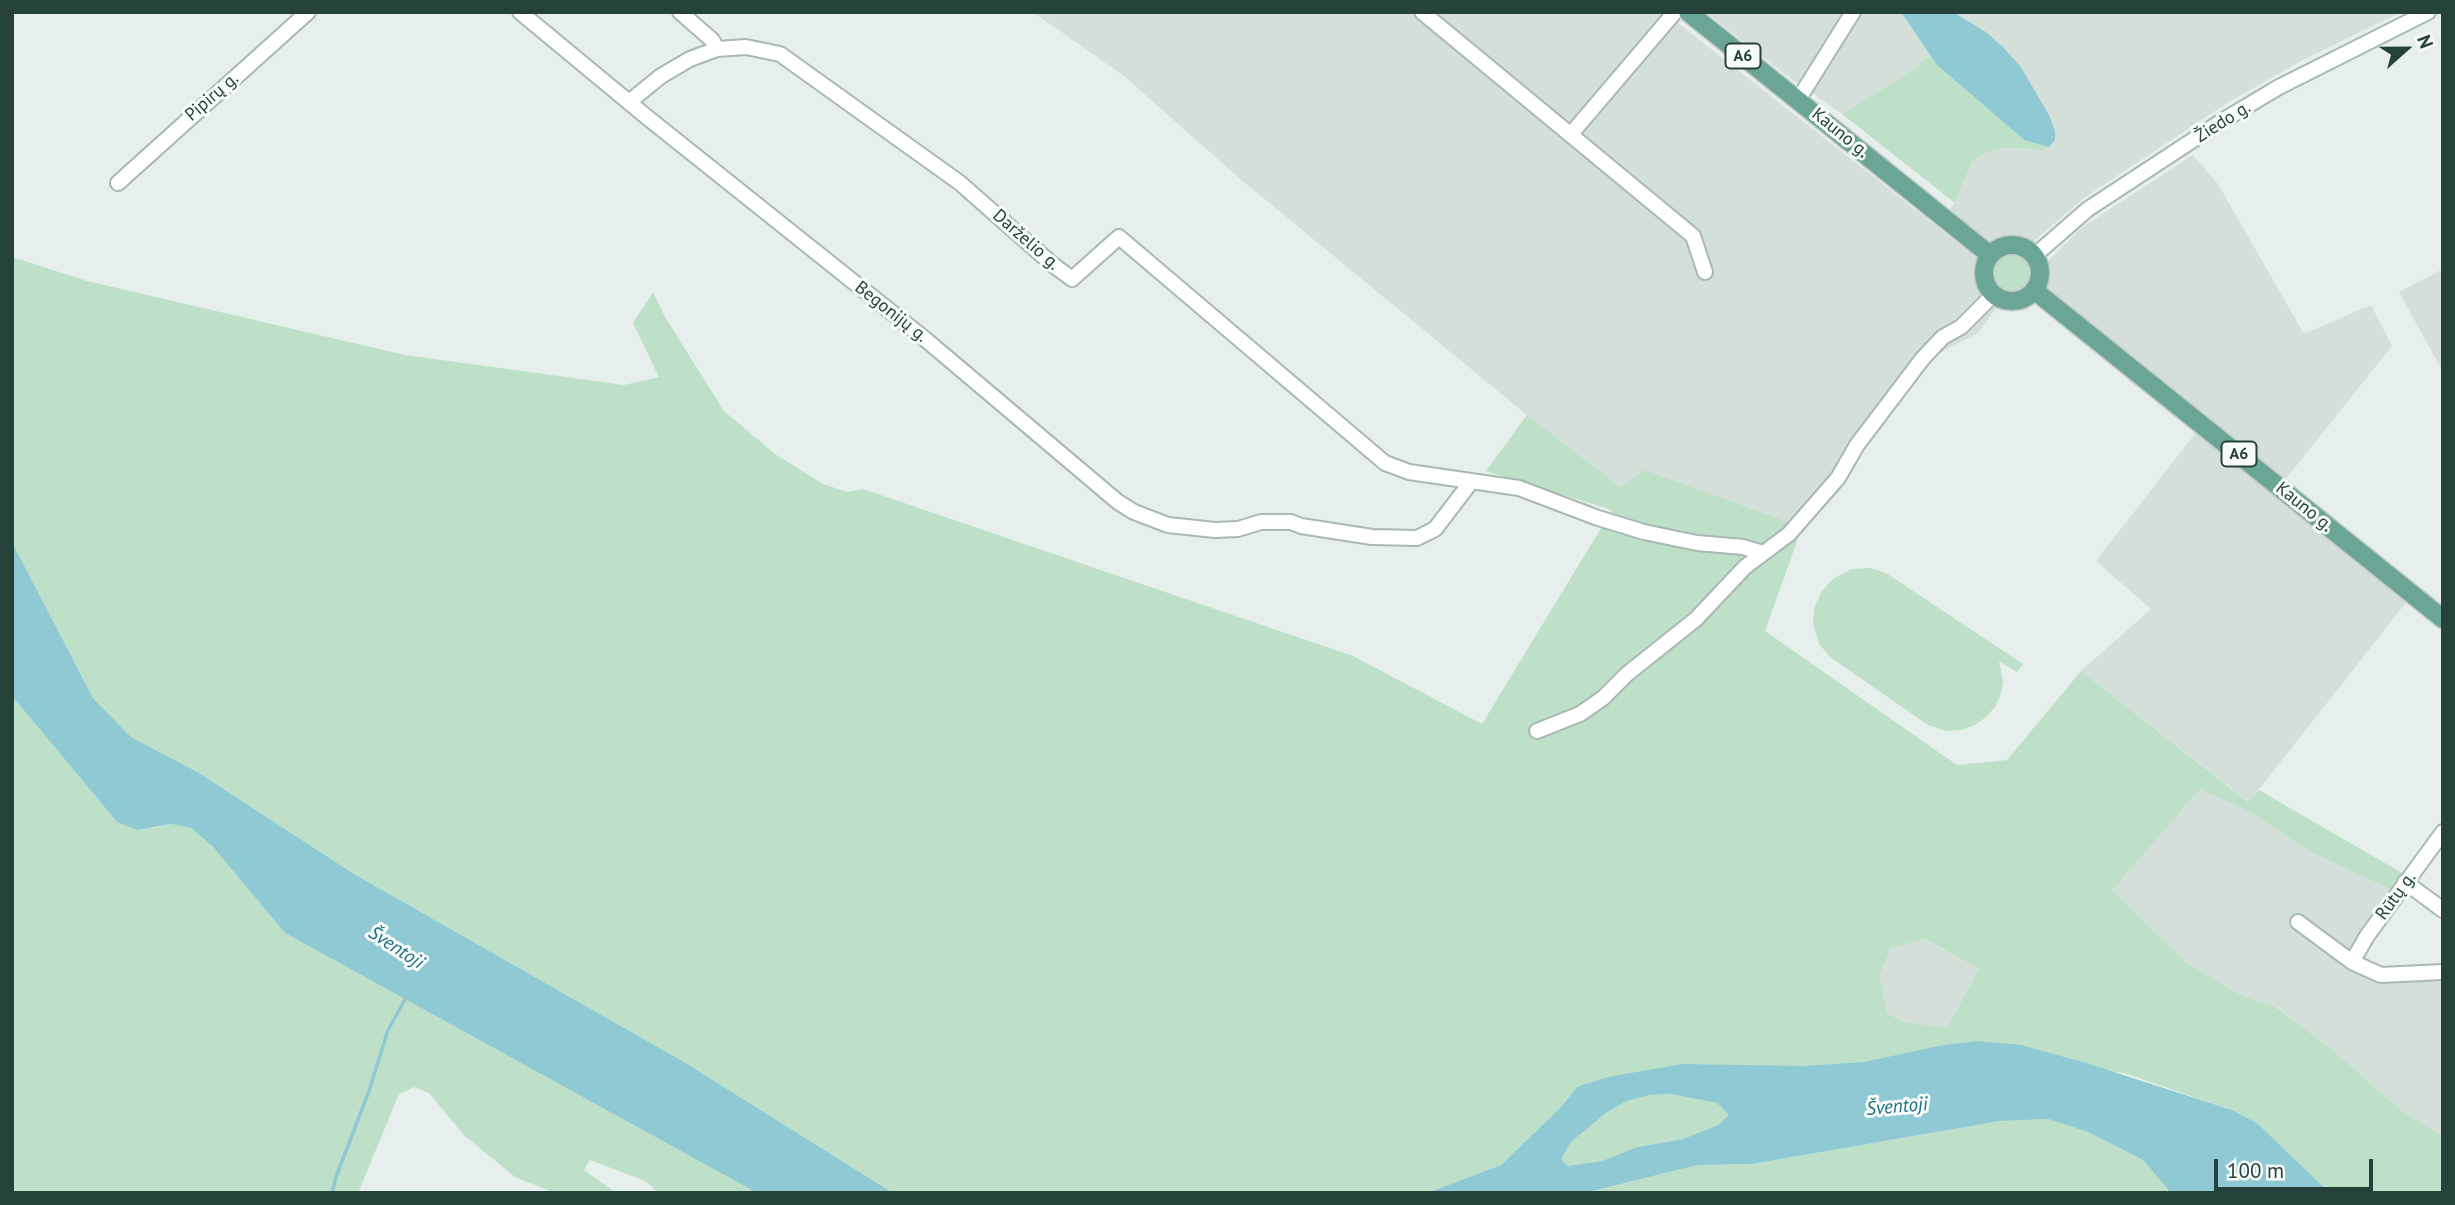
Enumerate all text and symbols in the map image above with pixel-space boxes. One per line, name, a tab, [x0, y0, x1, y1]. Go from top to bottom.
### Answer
north arrow	[2371, 14, 2441, 84]
text: N	[2412, 31, 2439, 52]
road number: A6	[1726, 44, 1760, 68]
street label: Pipirų g.	[181, 68, 243, 126]
street label: Žiedo g.	[2191, 97, 2255, 147]
street label: Kauno g.	[1807, 104, 1873, 162]
street label: Darželio g.	[988, 205, 1064, 275]
street label: Begonijų g.	[850, 277, 932, 347]
road number: A6	[2222, 442, 2256, 467]
street label: Kauno g.	[2271, 478, 2337, 536]
street label: Rūtų g.	[2371, 868, 2421, 924]
water label: Šventoji	[364, 922, 428, 974]
water label: Šventoji	[1865, 1093, 1929, 1121]
scale bar	[2217, 1146, 2376, 1190]
text: 100 m	[2227, 1157, 2284, 1184]

